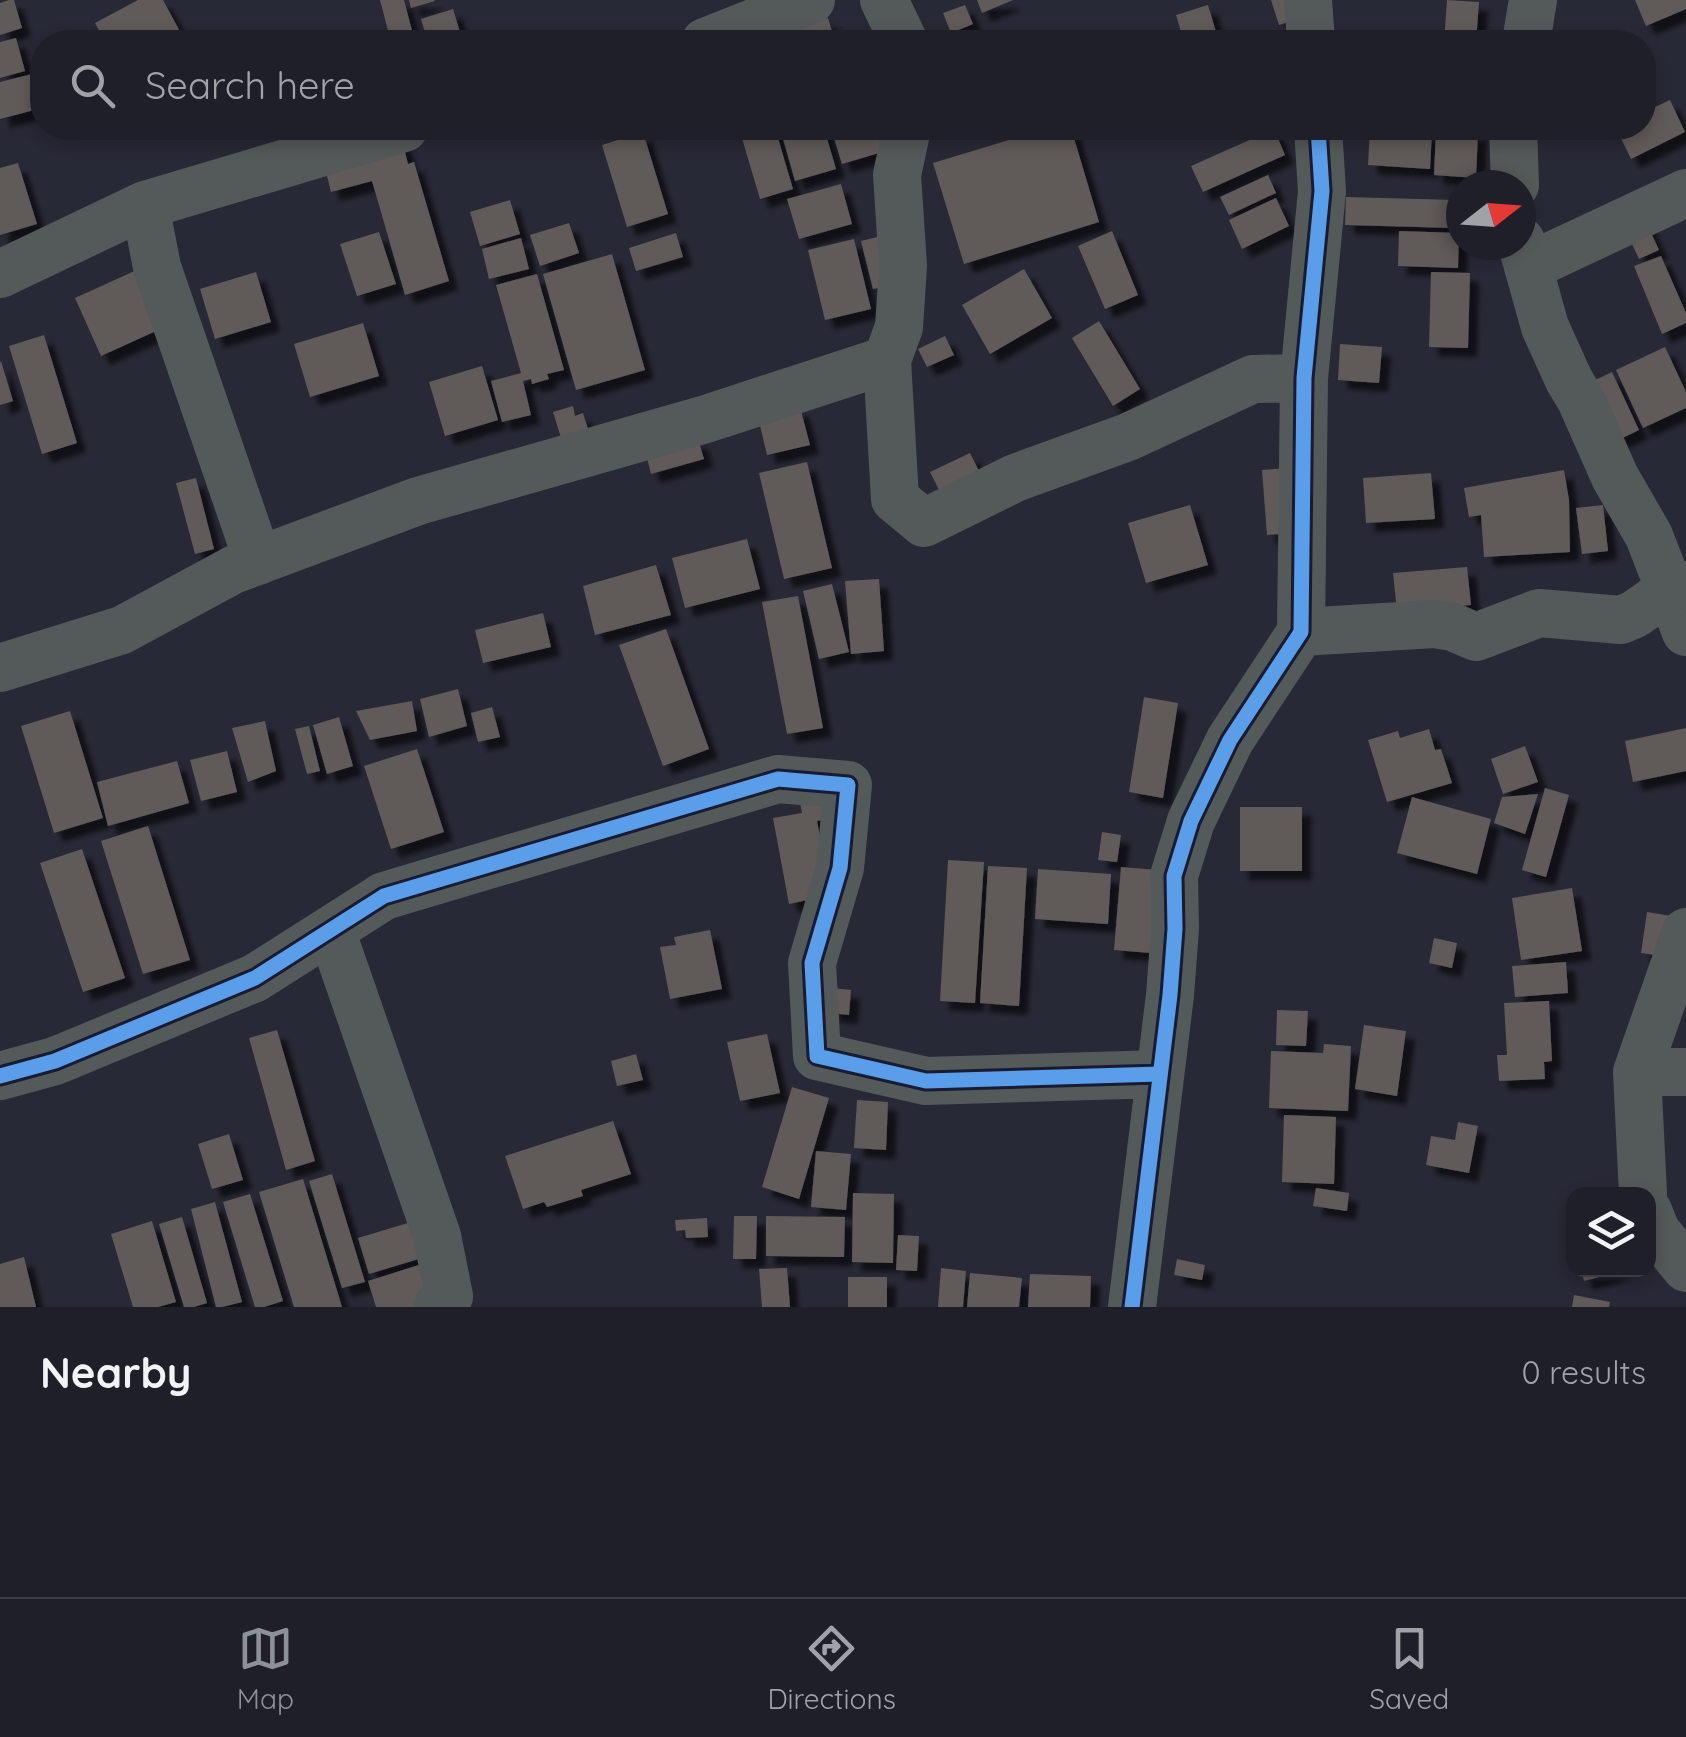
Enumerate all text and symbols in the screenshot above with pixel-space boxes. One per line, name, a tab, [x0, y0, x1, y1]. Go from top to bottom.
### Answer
search box	[30, 30, 1656, 140]
icon: search	[65, 58, 120, 113]
text: Search here	[145, 61, 355, 109]
north arrow	[1446, 170, 1536, 260]
map controls	[1566, 1187, 1656, 1277]
button: layers	[1566, 1187, 1656, 1277]
text: Nearby	[40, 1346, 191, 1399]
text: 0 results	[1522, 1352, 1646, 1392]
tab: Map	[237, 1621, 294, 1716]
tab: Directions	[767, 1621, 896, 1716]
tab: Saved	[1369, 1621, 1449, 1716]

